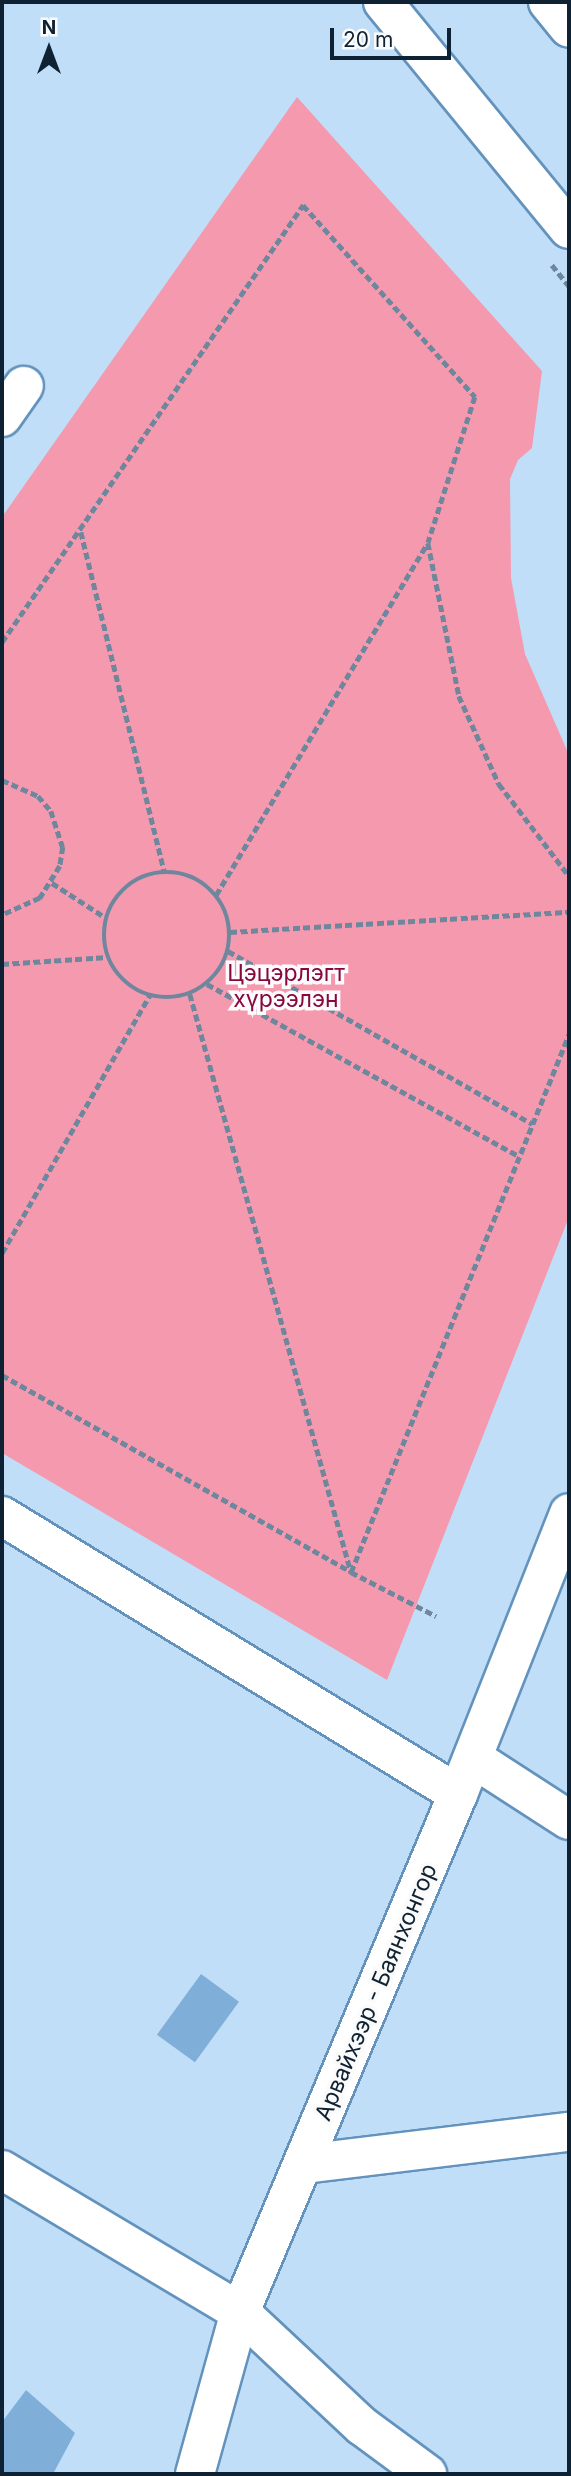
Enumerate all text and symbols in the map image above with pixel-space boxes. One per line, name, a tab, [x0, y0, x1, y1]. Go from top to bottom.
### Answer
north arrow	[14, 14, 84, 84]
scale bar	[333, 14, 454, 58]
text: N	[42, 16, 56, 39]
text: 20 m	[343, 27, 393, 52]
park label: Цэцэрлэгт хүрээлэн	[227, 959, 345, 1013]
street label: Арвайхээр - Баянхонгор	[309, 1859, 443, 2125]

